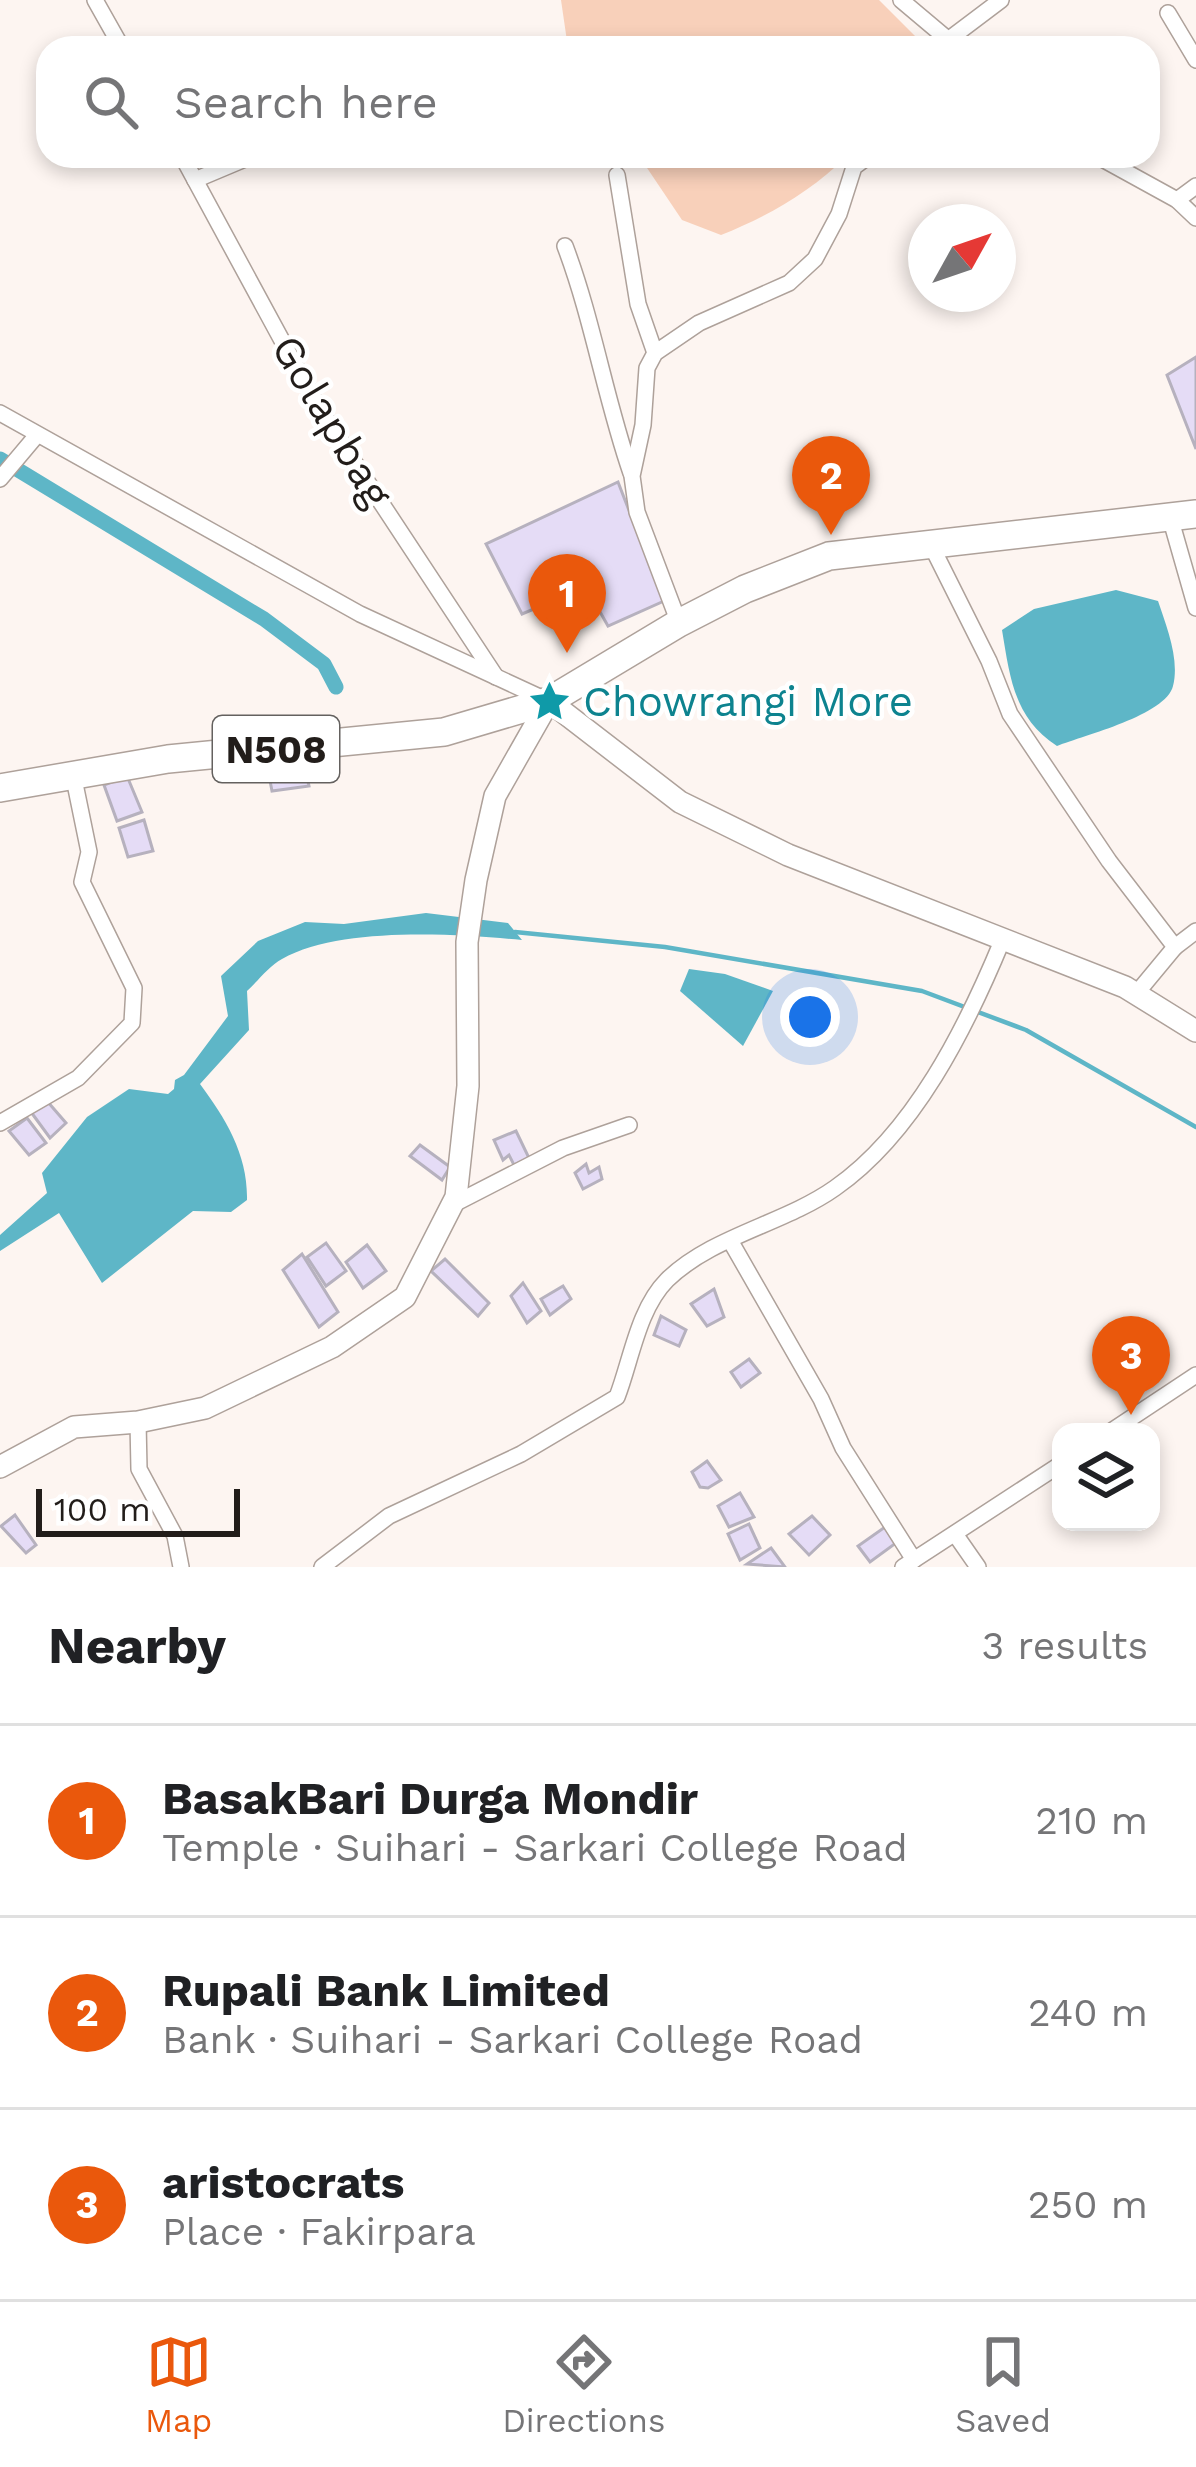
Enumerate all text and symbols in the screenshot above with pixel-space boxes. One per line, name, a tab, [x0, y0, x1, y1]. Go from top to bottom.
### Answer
search box	[36, 36, 1160, 168]
icon: search	[78, 69, 144, 135]
text: Search here	[174, 76, 438, 129]
north arrow	[908, 204, 1016, 312]
street label: Golapbag	[262, 327, 403, 516]
pin: 2	[792, 436, 870, 535]
pin: 1	[528, 554, 606, 653]
place label: Chowrangi More	[583, 677, 913, 726]
place icon: Chowrangi More	[526, 678, 572, 724]
road number: N508	[213, 716, 339, 782]
your location	[780, 987, 840, 1047]
pin: 3	[1092, 1316, 1170, 1415]
map controls	[1052, 1423, 1160, 1531]
button: layers	[1052, 1423, 1160, 1531]
scale bar	[36, 1483, 240, 1536]
text: 100 m	[54, 1490, 151, 1529]
text: Nearby	[48, 1616, 226, 1675]
text: 3 results	[982, 1623, 1148, 1668]
text: BasakBari Durga Mondir	[162, 1772, 698, 1825]
text: 1	[79, 1798, 95, 1843]
text: 210 m	[1035, 1798, 1148, 1843]
text: Temple · Suihari - Sarkari College Road	[162, 1825, 908, 1870]
text: Rupali Bank Limited	[162, 1964, 610, 2017]
text: 2	[75, 1990, 99, 2035]
text: 240 m	[1028, 1990, 1148, 2035]
text: Bank · Suihari - Sarkari College Road	[162, 2017, 863, 2062]
text: aristocrats	[162, 2156, 405, 2209]
text: 3	[75, 2182, 99, 2227]
text: 250 m	[1028, 2182, 1148, 2227]
text: Place · Fakirpara	[162, 2209, 476, 2254]
tab: Map	[145, 2329, 212, 2440]
tab: Directions	[502, 2329, 665, 2440]
tab: Saved	[955, 2329, 1051, 2440]

